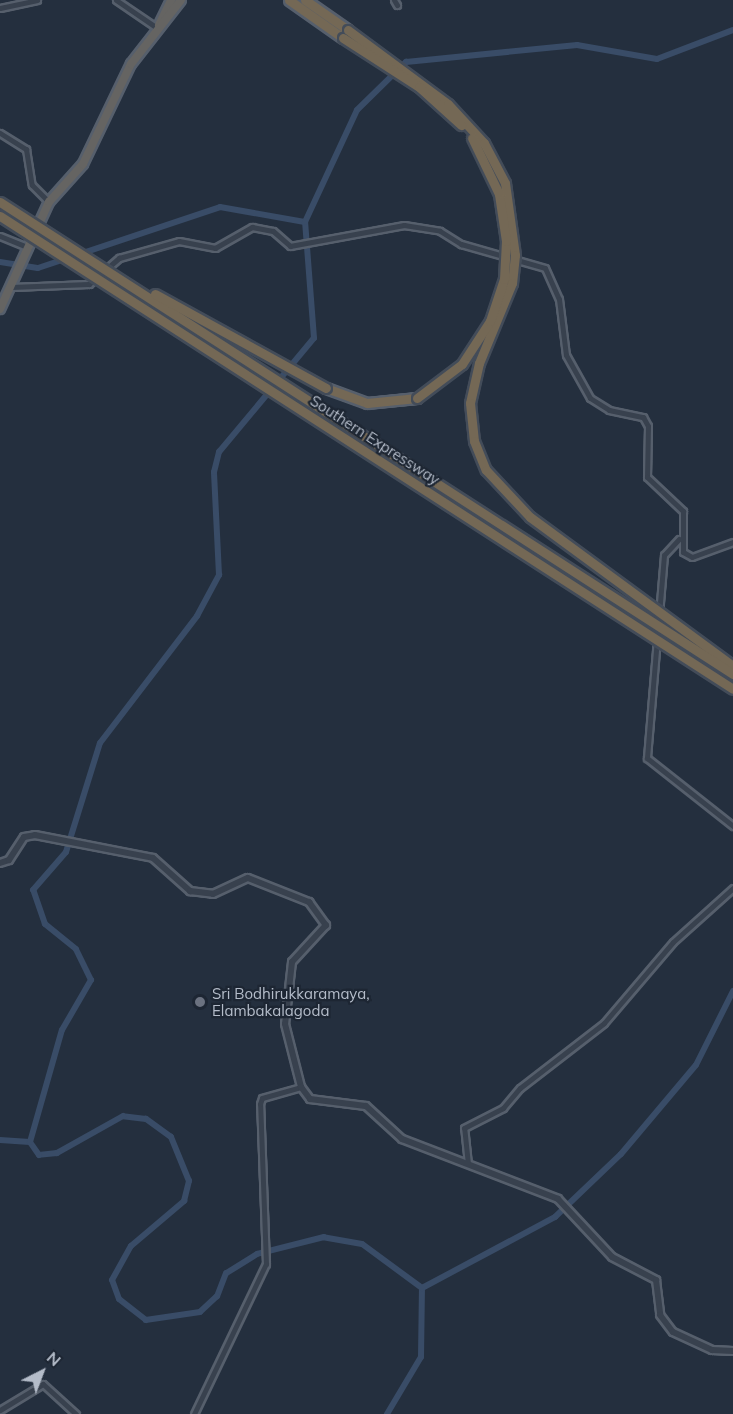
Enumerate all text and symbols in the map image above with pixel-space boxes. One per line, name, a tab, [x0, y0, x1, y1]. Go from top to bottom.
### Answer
street label: Southern Expressway	[307, 391, 443, 489]
place label: Sri Bodhirukkaramaya, Elambakalagoda	[212, 984, 370, 1019]
marker: Sri Bodhirukkaramaya, Elambakalagoda	[193, 995, 207, 1009]
north arrow	[12, 1342, 72, 1402]
text: N	[43, 1347, 65, 1370]

